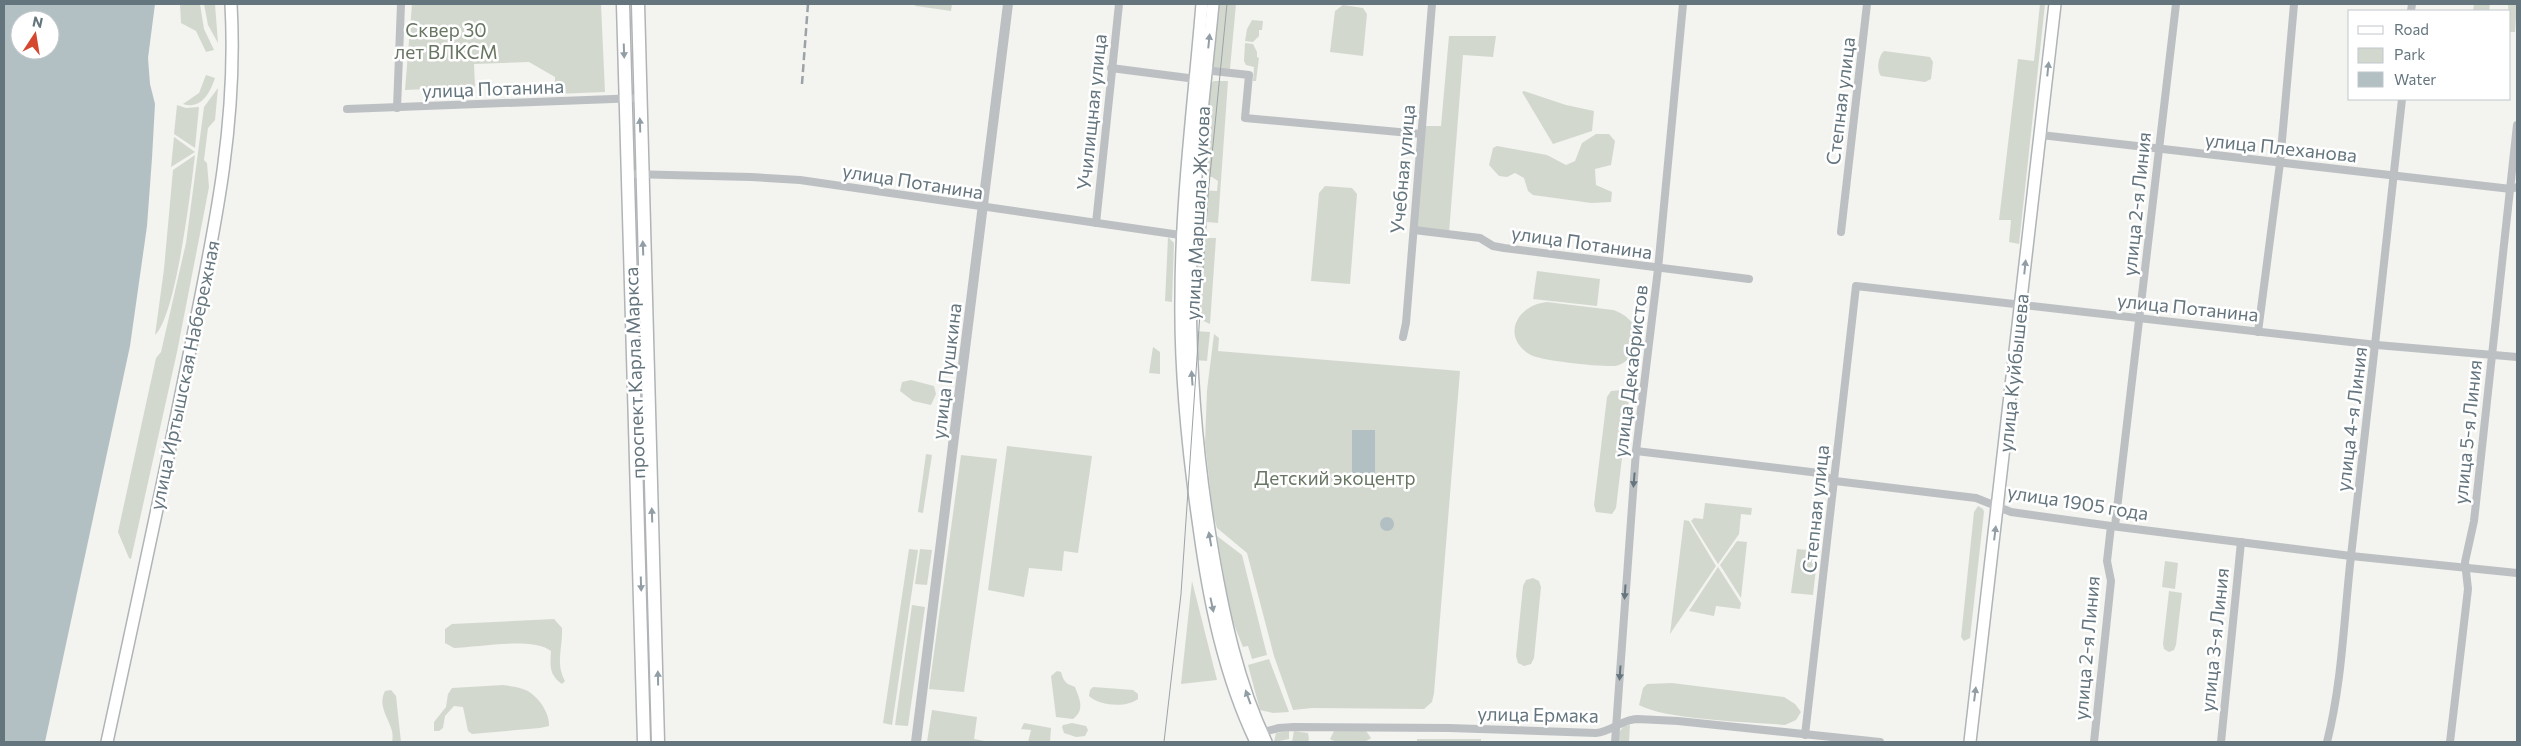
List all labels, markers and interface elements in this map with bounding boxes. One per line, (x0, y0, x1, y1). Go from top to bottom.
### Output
north arrow (10, 10, 60, 60)
legend (2348, 10, 2511, 100)
text: N (31, 12, 45, 31)
park label: Сквер 30 лет ВЛКСМ (394, 18, 498, 63)
text: Road (2394, 20, 2429, 38)
street label: Училищная улица (1071, 33, 1111, 191)
one-way arrow (1205, 33, 1213, 49)
street label: Степная улица (1821, 36, 1859, 166)
one-way arrow (620, 44, 628, 60)
text: Park (2394, 45, 2425, 63)
one-way arrow (2044, 61, 2052, 77)
text: Water (2394, 70, 2436, 88)
street label: улица Потанина (422, 74, 564, 102)
street label: Учебная улица (1385, 103, 1419, 235)
street label: улица Маршала Жукова (1180, 105, 1214, 321)
one-way arrow (636, 117, 644, 133)
street label: улица Плеханова (2204, 128, 2358, 166)
street label: улица 2-я Линия (2117, 131, 2155, 277)
street label: улица Потанина (841, 159, 985, 203)
street label: улица Потанина (1510, 221, 1654, 263)
street label: улица Иртышская Набережная (144, 238, 224, 512)
one-way arrow (639, 240, 647, 256)
one-way arrow (2021, 258, 2029, 274)
street label: проспект Карла Маркса (619, 266, 649, 480)
street label: улица Декабристов (1608, 283, 1652, 459)
street label: улица Потанина (2116, 288, 2260, 326)
street label: улица Куйбышева (1993, 292, 2033, 454)
street label: улица Пушкина (926, 302, 966, 440)
street label: улица 4-я Линия (2331, 345, 2371, 493)
street label: улица 5-я Линия (2448, 359, 2486, 505)
one-way arrow (1188, 370, 1196, 386)
street label: Степная улица (1797, 444, 1833, 574)
park label: Детский экоцентр (1254, 466, 1416, 489)
one-way arrow (1629, 472, 1637, 488)
street label: улица 1905 года (2006, 479, 2150, 525)
one-way arrow (648, 507, 656, 523)
one-way arrow (1991, 524, 1999, 540)
one-way arrow (1206, 531, 1214, 547)
street label: улица 3-я Линия (2195, 567, 2233, 713)
street label: улица 2-я Линия (2068, 575, 2104, 721)
one-way arrow (637, 577, 645, 593)
one-way arrow (1621, 585, 1629, 601)
one-way arrow (1208, 598, 1216, 613)
one-way arrow (1615, 665, 1623, 681)
one-way arrow (654, 670, 662, 686)
one-way arrow (1972, 686, 1980, 702)
one-way arrow (1244, 689, 1252, 704)
street label: улица Ермака (1477, 701, 1599, 727)

